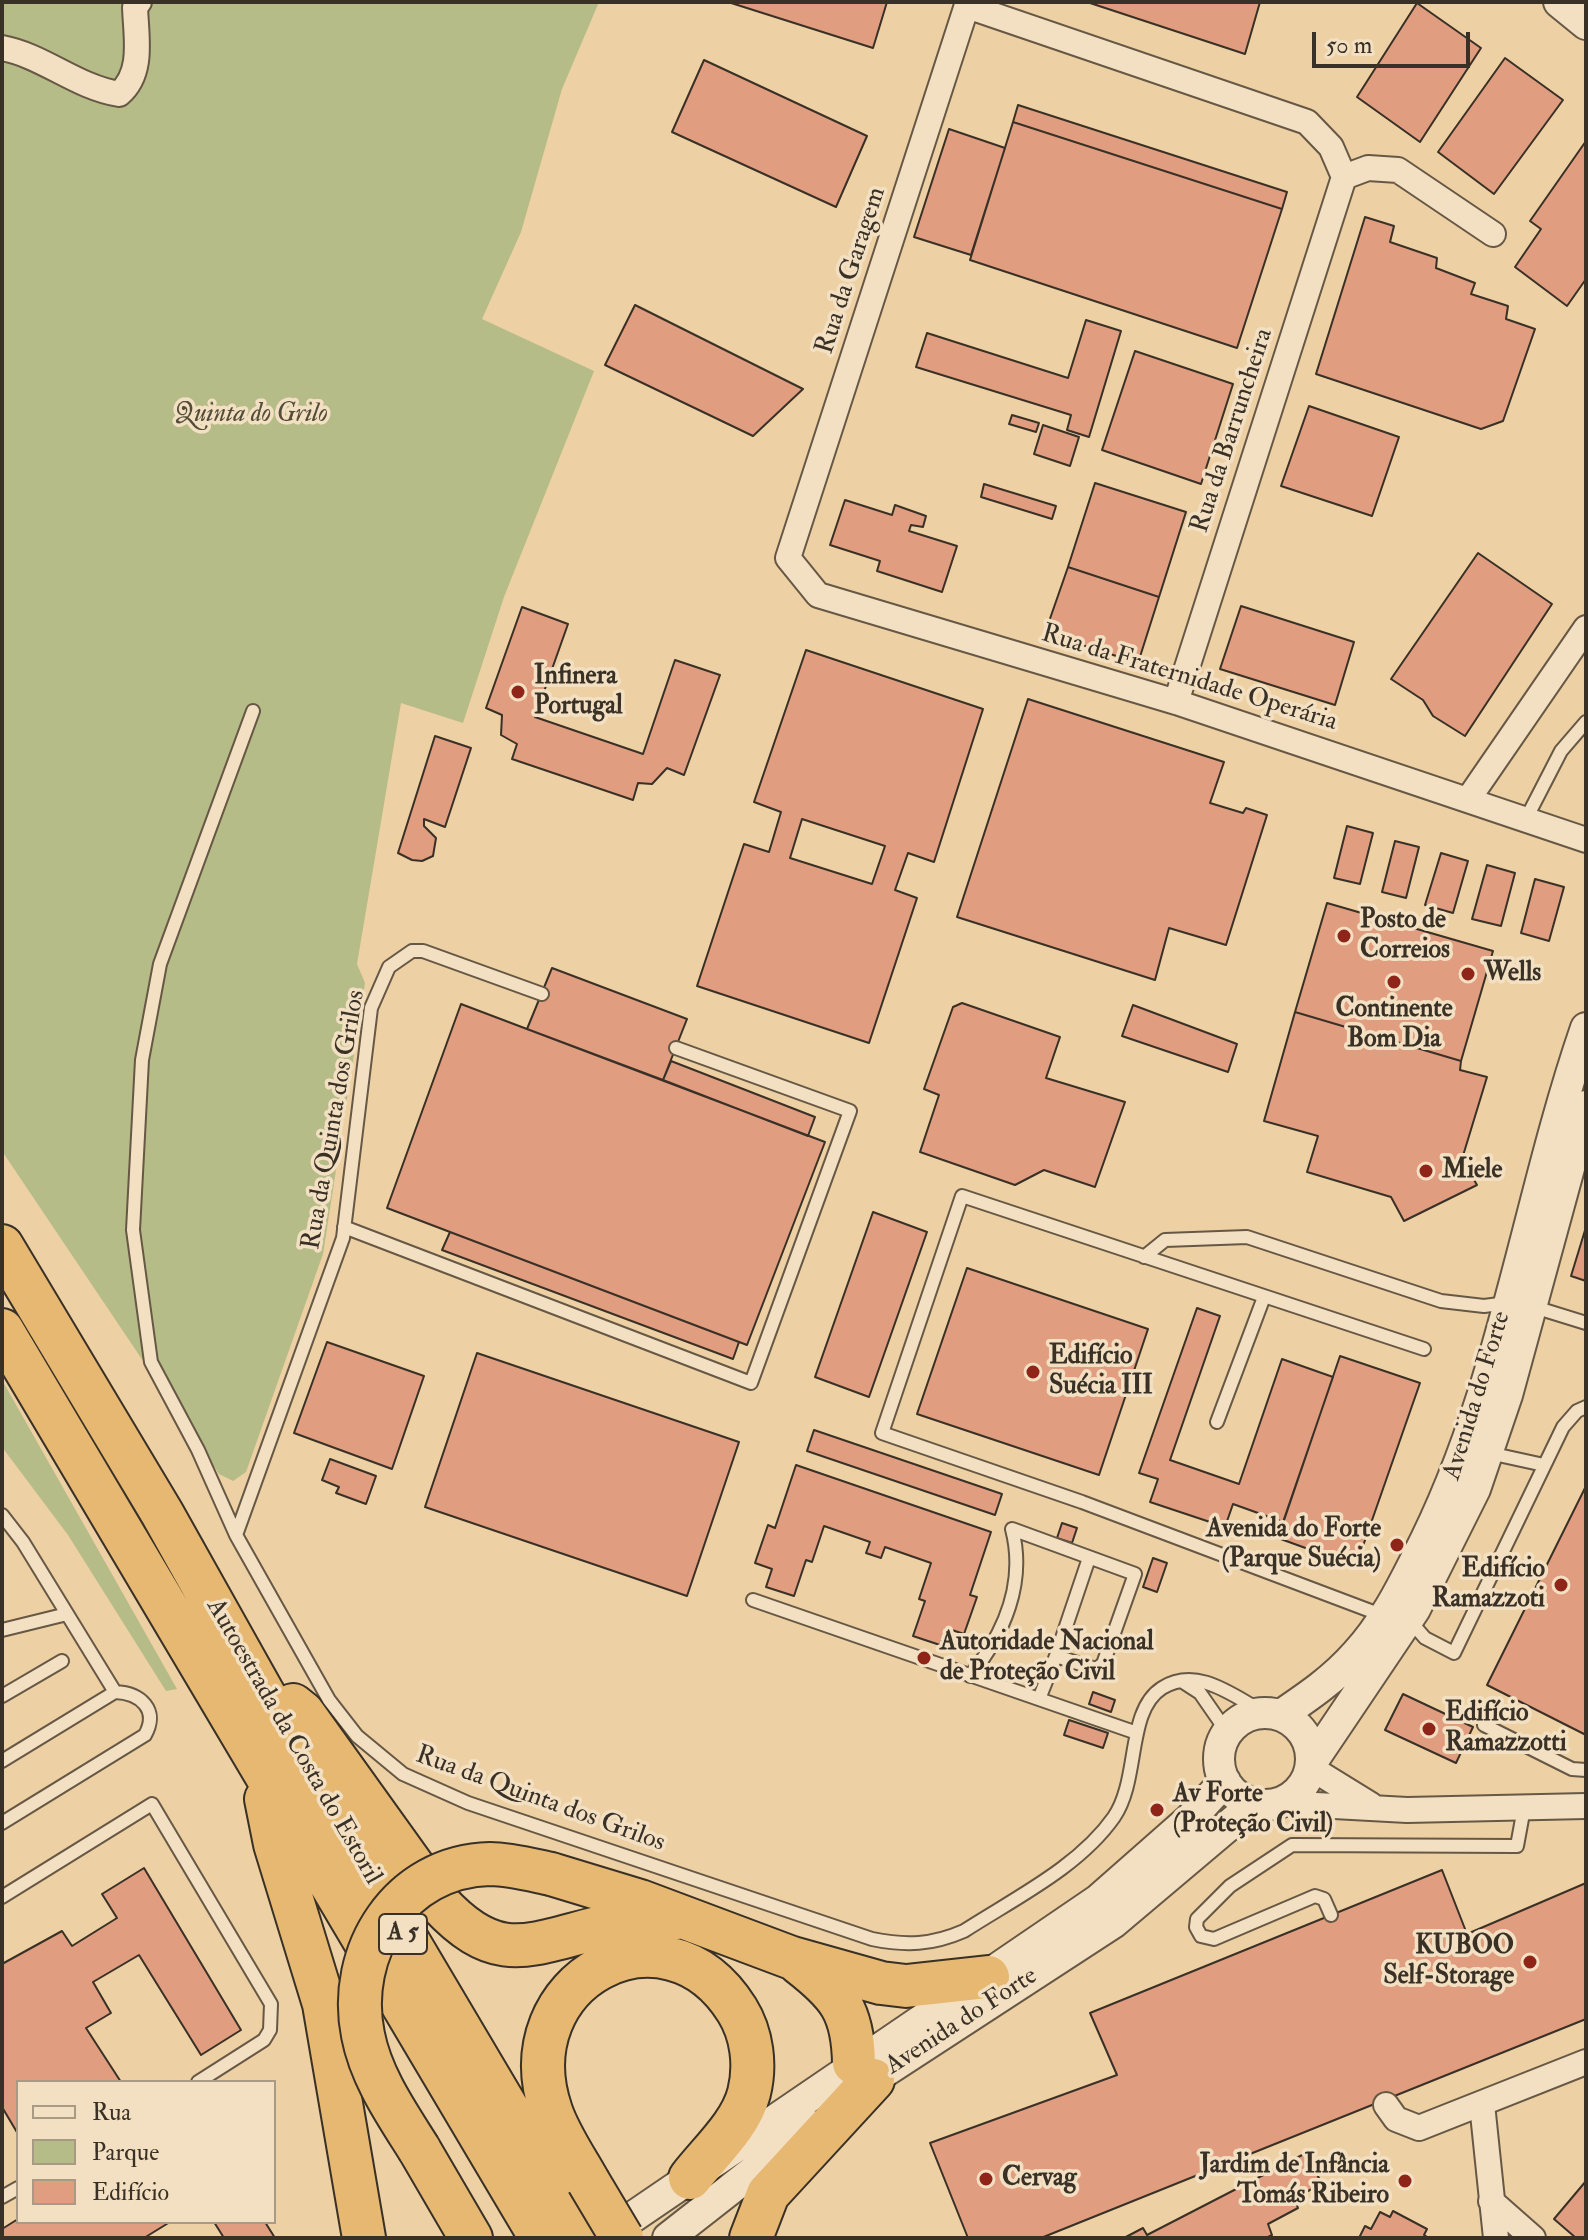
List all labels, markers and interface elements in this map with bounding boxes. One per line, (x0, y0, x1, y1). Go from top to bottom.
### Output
scale bar (1316, 16, 1474, 66)
text: 50 m (1326, 30, 1372, 61)
street label: Rua da Garagem (810, 184, 894, 358)
street label: Rua da Barruncheira (1185, 325, 1281, 537)
park label: Quinta do Grilo (174, 399, 328, 431)
street label: Rua da Fraternidade Operária (1037, 619, 1341, 739)
place label: Infinera Portugal (534, 661, 623, 722)
marker: Infinera Portugal (509, 683, 527, 701)
place label: Posto de Correios (1360, 905, 1450, 966)
marker: Posto de Correios (1335, 927, 1353, 945)
place label: Wells (1484, 958, 1541, 990)
marker: Wells (1459, 965, 1477, 983)
marker: Continente Bom Dia (1385, 973, 1403, 991)
street label: Rua da Quinta dos Grilos (297, 988, 373, 1252)
place label: Continente Bom Dia (1336, 994, 1452, 1056)
place label: Miele (1442, 1155, 1502, 1187)
marker: Miele (1417, 1162, 1435, 1180)
street label: Avenida do Forte (1438, 1308, 1518, 1484)
place label: Edifício Suécia III (1049, 1341, 1153, 1402)
marker: Edifício Suécia III (1024, 1363, 1042, 1381)
place label: Avenida do Forte (Parque Suécia) (1206, 1514, 1381, 1576)
marker: Avenida do Forte (Parque Suécia) (1388, 1536, 1406, 1554)
place label: Edifício Ramazzoti (1432, 1554, 1545, 1616)
marker: Edifício Ramazzoti (1552, 1576, 1570, 1594)
street label: Autoestrada da Costa do Estoril (198, 1594, 388, 1890)
place label: Autoridade Nacional de Proteção Civil (940, 1627, 1154, 1688)
marker: Autoridade Nacional de Proteção Civil (915, 1649, 933, 1667)
place label: Edifício Ramazzotti (1445, 1698, 1567, 1760)
marker: Edifício Ramazzotti (1420, 1720, 1438, 1738)
street label: Rua da Quinta dos Grilos (411, 1740, 669, 1860)
place label: Av Forte (Proteção Civil) (1173, 1779, 1333, 1840)
marker: Av Forte (Proteção Civil) (1148, 1801, 1166, 1819)
road number: A 5 (379, 1914, 427, 1954)
place label: KUBOO Self-Storage (1383, 1931, 1514, 1992)
marker: KUBOO Self-Storage (1521, 1953, 1539, 1971)
street label: Avenida do Forte (880, 1961, 1044, 2083)
legend (16, 2080, 276, 2224)
text: Rua (92, 2097, 131, 2128)
text: Parque (92, 2137, 159, 2168)
place label: Jardim de Infância Tomás Ribeiro (1200, 2150, 1389, 2212)
place label: Cervag (1002, 2163, 1076, 2195)
marker: Cervag (977, 2170, 995, 2188)
marker: Jardim de Infância Tomás Ribeiro (1396, 2172, 1414, 2190)
text: Edifício (92, 2177, 169, 2208)

